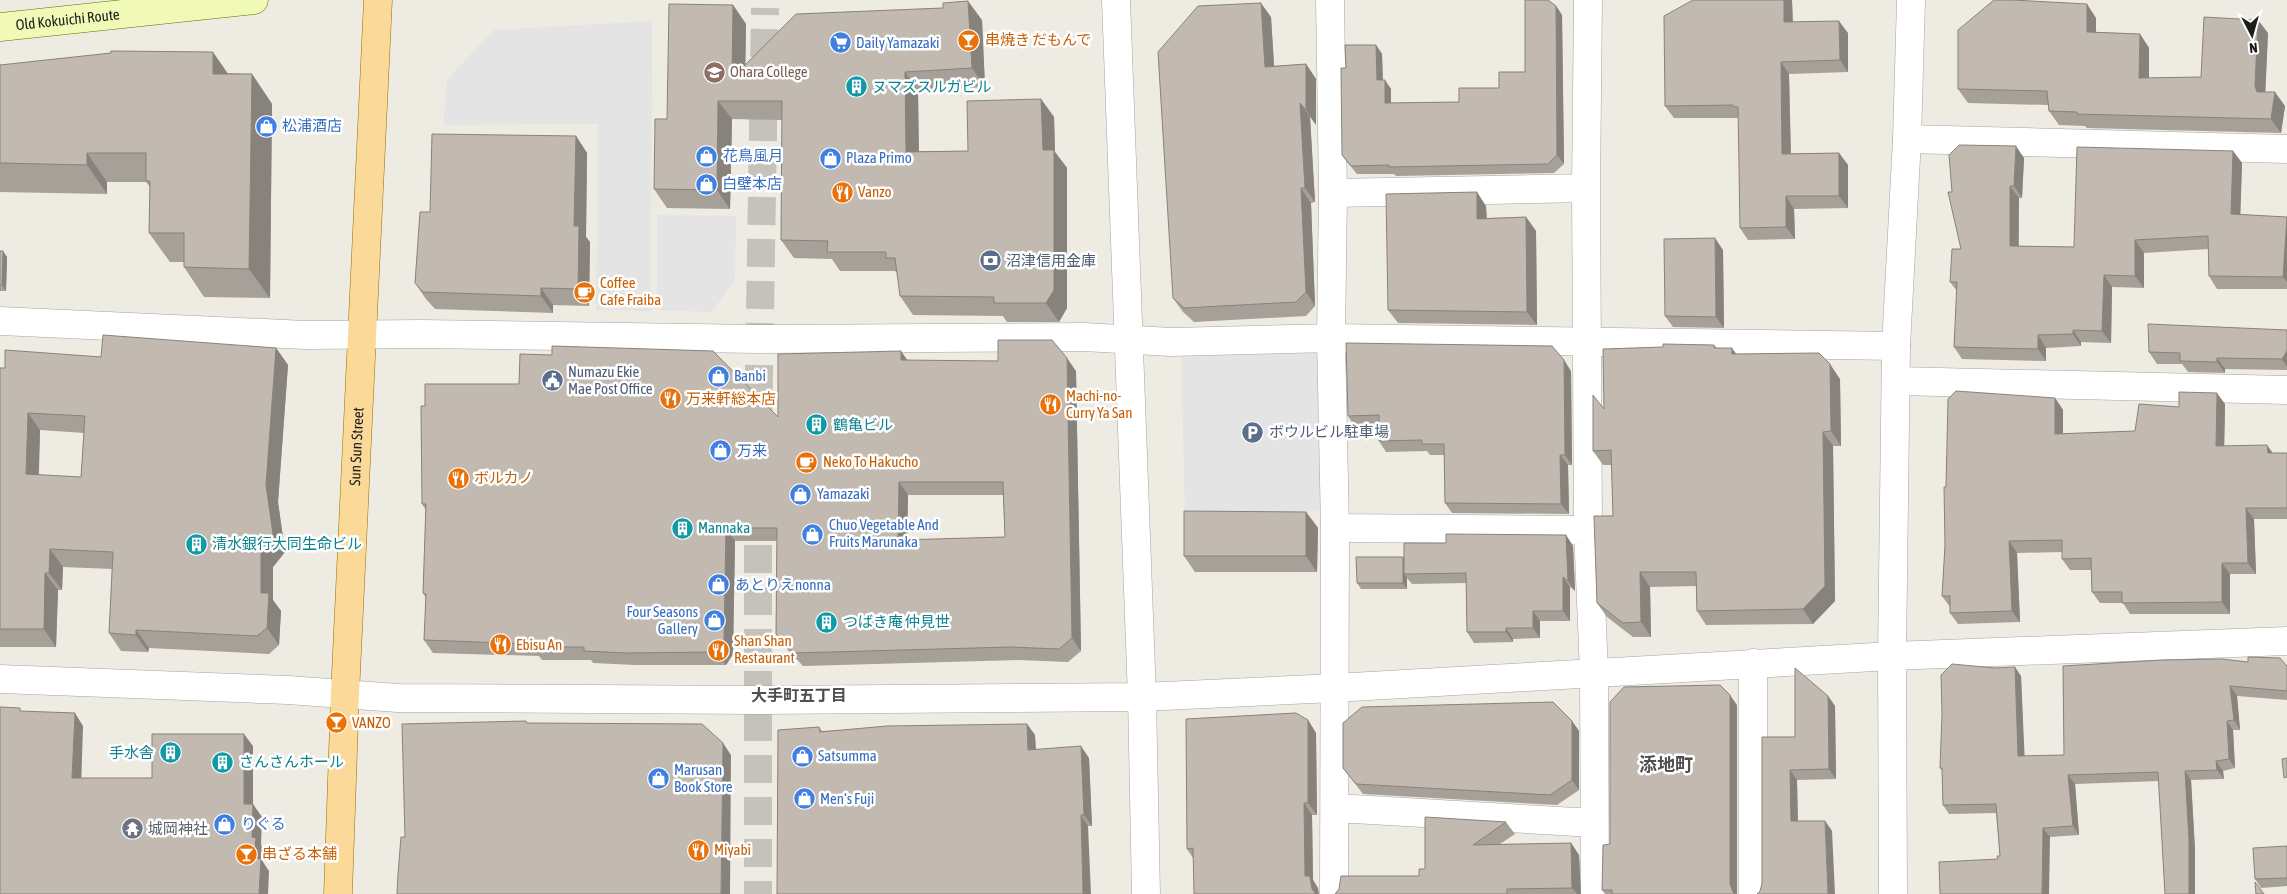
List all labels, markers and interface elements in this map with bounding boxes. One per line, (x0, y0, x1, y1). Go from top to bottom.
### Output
street label: Old Kokuichi Route (15, 5, 121, 33)
north arrow (2227, 10, 2277, 60)
bar icon: 串焼き だもんで (957, 28, 981, 52)
supermarket icon: Daily Yamazaki (828, 31, 852, 55)
place label: 串焼き だもんで (985, 31, 1091, 48)
place label: Daily Yamazaki (856, 34, 939, 51)
text: N (2248, 40, 2258, 56)
school or university icon: Ohara College (702, 60, 726, 84)
place label: Ohara College (730, 63, 808, 80)
building icon: ヌマズスルガビル (844, 75, 868, 99)
place label: ヌマズスルガビル (872, 78, 992, 95)
shop icon: 松浦酒店 (254, 114, 278, 138)
place label: 松浦酒店 (282, 117, 342, 134)
shop icon: 花鳥風月 (695, 144, 719, 168)
shop icon: Plaza Primo (818, 146, 842, 170)
place label: 花鳥風月 (723, 147, 783, 164)
place label: Plaza Primo (846, 149, 912, 166)
shop icon: 白壁本店 (694, 172, 718, 196)
place label: 白壁本店 (722, 175, 782, 192)
restaurant icon: Vanzo (830, 180, 854, 204)
place label: Vanzo (858, 183, 891, 200)
bank icon: 沼津信用金庫 (978, 249, 1002, 273)
place label: 沼津信用金庫 (1006, 252, 1096, 269)
place label: Coffee Cafe Fraiba (600, 274, 661, 308)
cafe icon: Coffee Cafe Fraiba (572, 280, 596, 304)
place label: Numazu Ekie Mae Post Office (568, 363, 653, 397)
shop icon: Banbi (706, 364, 730, 388)
place label: Banbi (734, 367, 766, 384)
public building icon: Numazu Ekie Mae Post Office (540, 369, 564, 393)
restaurant icon: 万来軒総本店 (658, 387, 682, 411)
place label: Machi-no- Curry Ya San (1066, 387, 1132, 421)
place label: 万来軒総本店 (686, 390, 776, 407)
restaurant icon: Machi-no- Curry Ya San (1038, 393, 1062, 417)
street label: Sun Sun Street (346, 407, 367, 486)
building icon: 鶴亀ビル (805, 413, 829, 437)
place label: 鶴亀ビル (833, 416, 893, 433)
parking icon: ボウルビル駐車場 (1241, 420, 1265, 444)
place label: ボウルビル駐車場 (1269, 423, 1389, 440)
shop icon: 万来 (709, 439, 733, 463)
place label: 万来 (737, 442, 767, 459)
cafe icon: Neko To Hakucho (795, 450, 819, 474)
place label: Neko To Hakucho (823, 453, 918, 470)
restaurant icon: ボルカノ (446, 466, 470, 490)
place label: ボルカノ (474, 469, 534, 486)
shop icon: Yamazaki (789, 482, 813, 506)
place label: Yamazaki (817, 485, 870, 502)
building icon: Mannaka (670, 516, 694, 540)
place label: Chuo Vegetable And Fruits Marunaka (829, 516, 939, 550)
place label: Mannaka (698, 519, 750, 536)
shop icon: Chuo Vegetable And Fruits Marunaka (801, 522, 825, 546)
building icon: 清水銀行大同生命ビル (184, 532, 208, 556)
place label: 清水銀行大同生命ビル (212, 535, 362, 552)
shop icon: あとりえnonna (707, 573, 731, 597)
place label: あとりえnonna (735, 576, 831, 593)
place label: Four Seasons Gallery (626, 603, 698, 637)
shop icon: Four Seasons Gallery (702, 609, 726, 633)
building icon: つばき庵 仲見世 (815, 610, 839, 634)
place label: つばき庵 仲見世 (843, 613, 950, 630)
place label: Shan Shan Restaurant (734, 632, 795, 666)
restaurant icon: Ebisu An (488, 633, 512, 657)
place label: Ebisu An (516, 636, 562, 653)
restaurant icon: Shan Shan Restaurant (706, 638, 730, 662)
district label: 大手町五丁目 (751, 686, 847, 704)
bar icon: VANZO (324, 711, 348, 735)
place label: VANZO (352, 714, 391, 731)
building icon: 手水舎 (158, 741, 182, 765)
place label: 手水舎 (109, 744, 154, 761)
shop icon: Satsumma (790, 744, 814, 768)
place label: Satsumma (818, 747, 877, 764)
building icon: さんさんホール (211, 750, 235, 774)
place label: さんさんホール (239, 753, 344, 770)
district label: 添地町 (1639, 754, 1693, 775)
place label: Marusan Book Store (674, 761, 733, 795)
shop icon: Marusan Book Store (646, 767, 670, 791)
shop icon: Men’s Fuji (792, 787, 816, 811)
place label: Men’s Fuji (820, 790, 874, 807)
shop icon: りぐる (213, 812, 237, 836)
place label: りぐる (241, 815, 286, 832)
temple icon: 城岡神社 (120, 817, 144, 841)
place label: 城岡神社 (148, 820, 208, 837)
restaurant icon: Miyabi (686, 838, 710, 862)
place label: Miyabi (714, 841, 751, 858)
bar icon: 串ざる本舗 (234, 842, 258, 866)
place label: 串ざる本舗 (262, 845, 337, 862)

